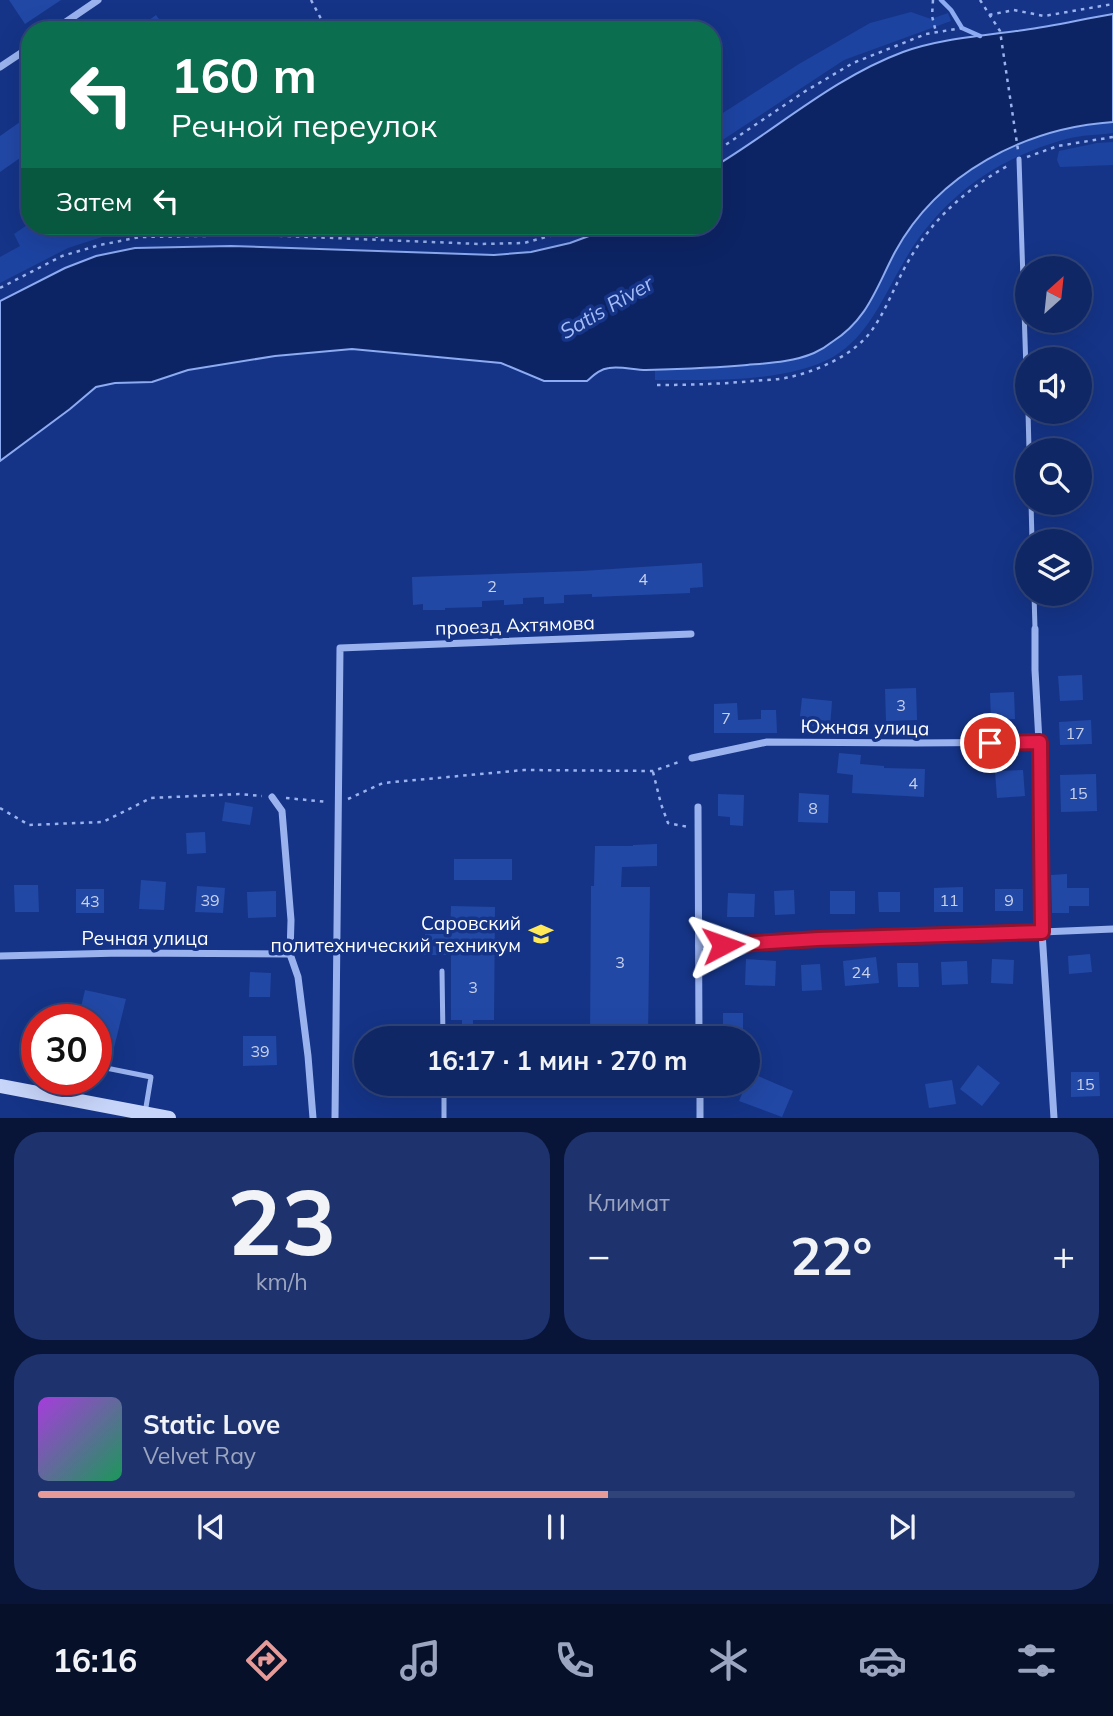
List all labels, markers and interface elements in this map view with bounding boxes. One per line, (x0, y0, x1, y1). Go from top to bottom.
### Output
text: 160 m (171, 44, 317, 105)
icon: left (56, 49, 147, 140)
text: Речной переулок (171, 105, 437, 145)
icon: left (147, 182, 185, 220)
text: Затем (56, 185, 133, 218)
north arrow (1015, 256, 1092, 332)
map controls (1015, 256, 1092, 606)
water label: Satis River (555, 269, 659, 344)
button: sound (1015, 347, 1092, 424)
button: search (1015, 438, 1092, 515)
button: layers (1015, 529, 1092, 606)
house number: 4 (638, 569, 648, 589)
house number: 2 (487, 576, 497, 596)
street label: проезд Ахтямова (435, 610, 595, 640)
house number: 3 (896, 695, 906, 715)
house number: 7 (721, 708, 731, 728)
pin (960, 713, 1020, 773)
street label: Южная улица (800, 714, 930, 740)
house number: 17 (1065, 723, 1085, 743)
icon: arrive (971, 724, 1009, 762)
house number: 4 (908, 773, 918, 793)
house number: 15 (1068, 783, 1088, 803)
house number: 8 (808, 798, 818, 818)
house number: 39 (200, 890, 220, 910)
house number: 11 (939, 890, 959, 910)
house number: 9 (1004, 890, 1014, 910)
house number: 43 (80, 891, 100, 911)
position arrow (686, 908, 760, 982)
place label: Саровский политехнический техникум (271, 911, 521, 957)
school or university icon: Саровский политехнический техникум (527, 920, 555, 948)
street label: Речная улица (82, 926, 209, 950)
house number: 3 (615, 952, 625, 972)
house number: 24 (851, 962, 871, 982)
house number: 3 (468, 977, 478, 997)
speed limit sign: 30 (21, 1004, 112, 1095)
house number: 39 (250, 1041, 270, 1061)
text: 16:17 · 1 мин · 270 m (427, 1044, 687, 1077)
house number: 15 (1075, 1074, 1095, 1094)
text: 23 (227, 1164, 336, 1278)
text: Климат (588, 1188, 670, 1217)
text: 22° (790, 1223, 872, 1288)
text: − (588, 1231, 610, 1279)
text: + (1052, 1231, 1075, 1279)
text: km/h (256, 1267, 308, 1296)
text: Static Love (143, 1408, 280, 1441)
text: Velvet Ray (143, 1441, 256, 1470)
icon: previous (192, 1508, 230, 1546)
icon: pause (537, 1508, 575, 1546)
icon: next (883, 1508, 921, 1546)
icon: directions (242, 1636, 291, 1685)
icon: music (396, 1636, 445, 1685)
icon: phone (550, 1636, 599, 1685)
icon: climate (704, 1636, 753, 1685)
icon: car (858, 1636, 907, 1685)
icon: filters (1012, 1636, 1061, 1685)
text: 16:16 (52, 1640, 137, 1680)

